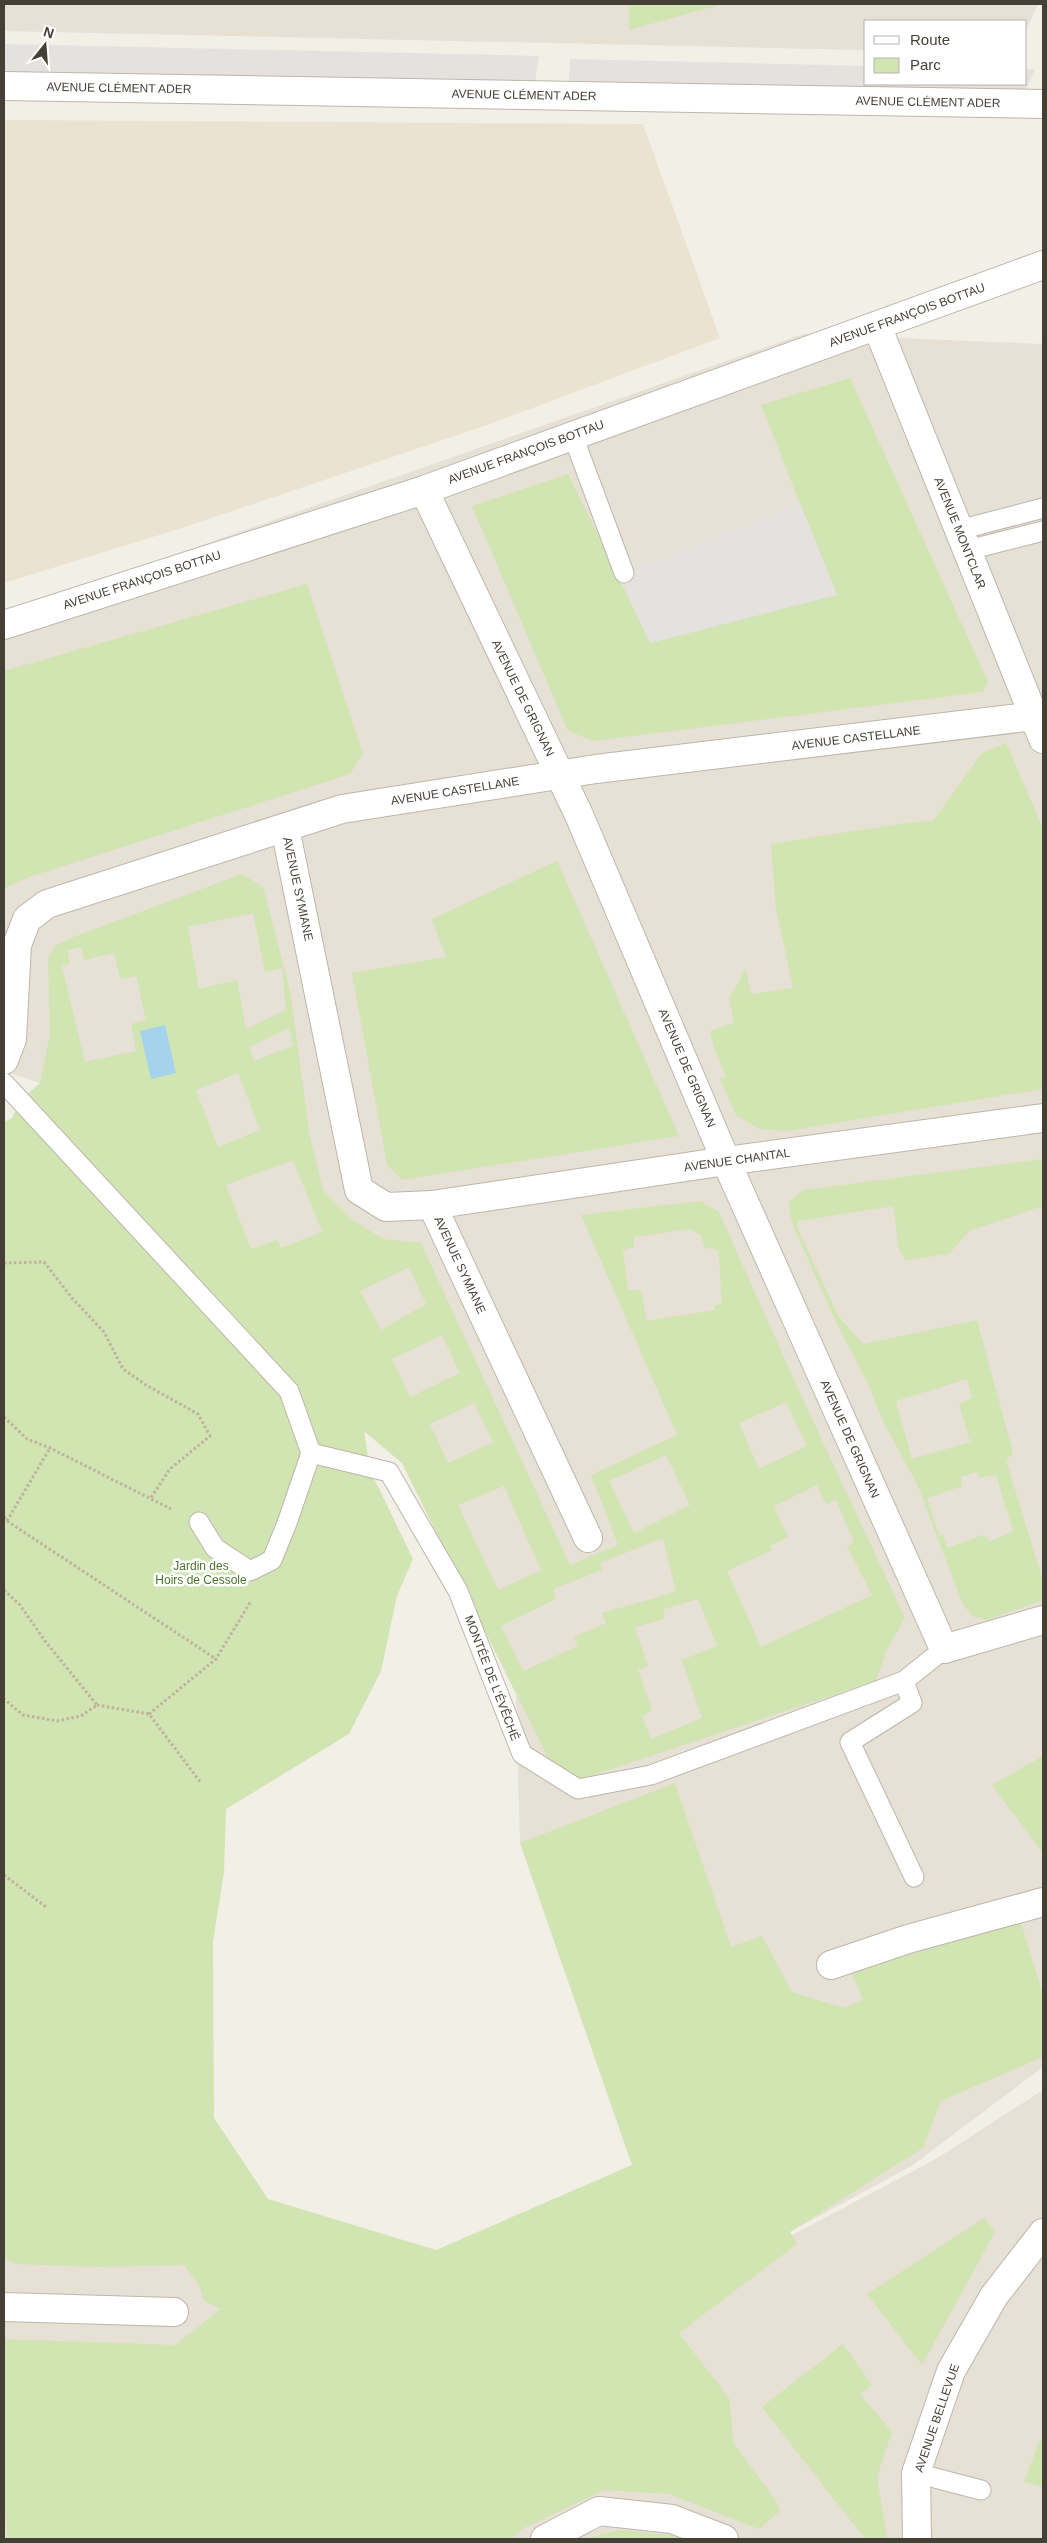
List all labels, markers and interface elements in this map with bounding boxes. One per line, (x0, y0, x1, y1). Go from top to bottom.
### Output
north arrow (20, 20, 70, 70)
legend (864, 20, 1027, 85)
text: N (42, 23, 56, 42)
text: Route (910, 31, 950, 48)
text: Parc (910, 56, 941, 73)
street label: AVENUE CLÉMENT ADER (46, 79, 192, 96)
street label: AVENUE CLÉMENT ADER (451, 86, 597, 103)
street label: AVENUE CLÉMENT ADER (855, 93, 1001, 110)
street label: AVENUE FRANÇOIS BOTTAU (827, 280, 987, 350)
street label: AVENUE FRANÇOIS BOTTAU (446, 417, 606, 487)
street label: AVENUE MONTCLAR (931, 475, 989, 591)
street label: AVENUE FRANÇOIS BOTTAU (61, 548, 223, 612)
street label: AVENUE DE GRIGNAN (489, 637, 557, 759)
street label: AVENUE CASTELLANE (791, 723, 921, 753)
street label: AVENUE CASTELLANE (390, 774, 520, 808)
street label: AVENUE SYMIANE (280, 836, 316, 942)
street label: AVENUE DE GRIGNAN (656, 1006, 718, 1130)
street label: AVENUE CHANTAL (683, 1146, 791, 1174)
street label: AVENUE SYMIANE (431, 1214, 489, 1316)
street label: AVENUE DE GRIGNAN (818, 1378, 882, 1500)
park label: Jardin des Hoirs de Cessole (155, 1559, 247, 1587)
street label: MONTÉE DE L'ÉVÊCHÉ (462, 1613, 523, 1743)
street label: AVENUE BELLEVUE (912, 2362, 962, 2474)

